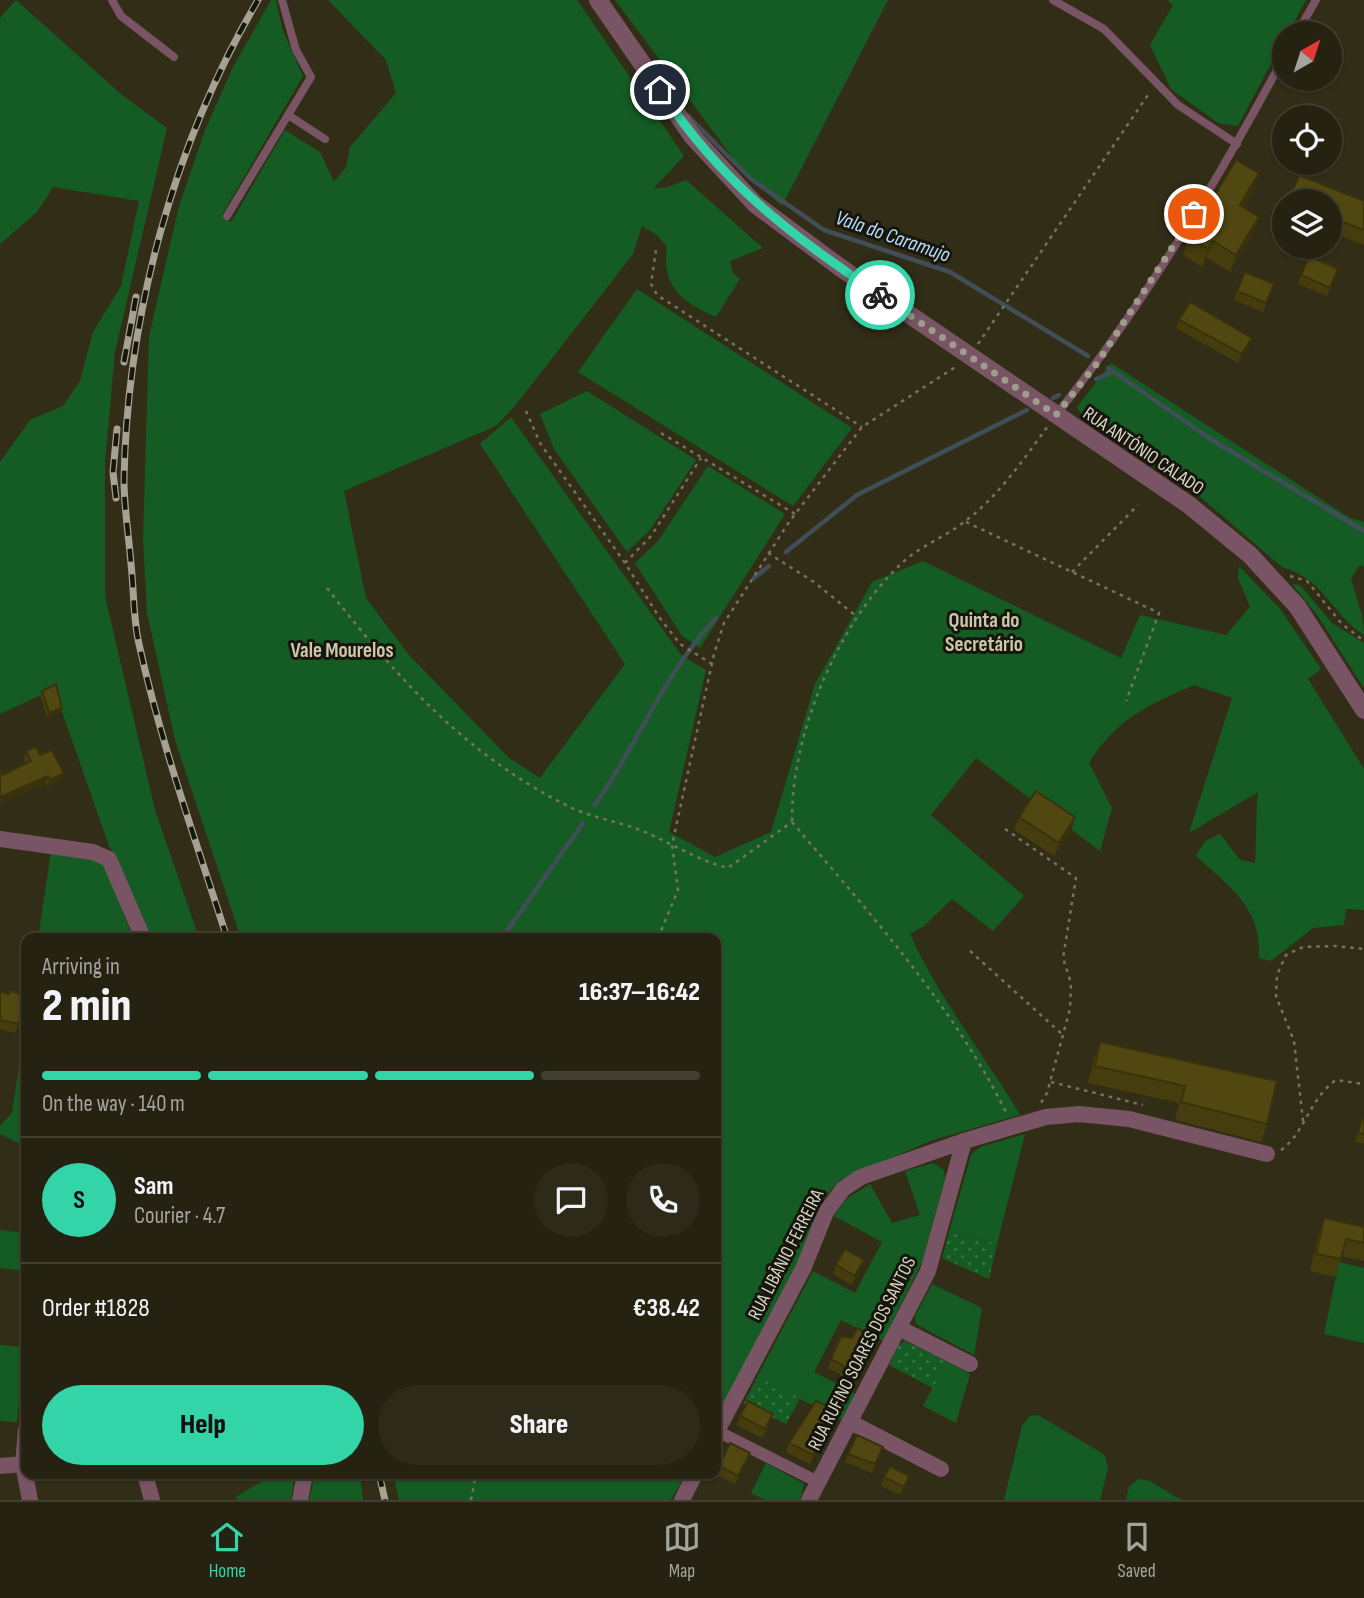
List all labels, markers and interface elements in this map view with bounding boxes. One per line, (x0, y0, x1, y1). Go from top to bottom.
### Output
north arrow (1272, 21, 1342, 91)
map controls (1272, 21, 1342, 259)
pin (630, 60, 690, 120)
icon: home (641, 71, 679, 109)
button: locate (1272, 105, 1342, 175)
pin (1164, 184, 1224, 244)
button: layers (1272, 189, 1342, 259)
icon: bag (1175, 195, 1213, 233)
water label: Vala do Caramujo (832, 205, 954, 268)
courier (845, 260, 915, 330)
icon: bike (861, 276, 899, 314)
street label: RUA ANTÓNIO CALADO (1078, 402, 1208, 500)
district label: Quinta do Secretário (945, 608, 1023, 657)
district label: Vale Mourelos (291, 638, 393, 663)
text: Arriving in (42, 953, 120, 981)
text: 16:37–16:42 (579, 977, 700, 1008)
text: 2 min (42, 979, 131, 1034)
text: On the way · 140 m (42, 1090, 185, 1118)
button: chat (534, 1163, 608, 1237)
button: phone (626, 1163, 700, 1237)
text: Sam (134, 1171, 174, 1202)
text: S (73, 1185, 85, 1216)
street label: RUA LIBÂNIO FERREIRA (743, 1185, 830, 1324)
text: Courier · 4.7 (134, 1202, 225, 1230)
street label: RUA RUFINO SOARES DOS SANTOS (803, 1253, 921, 1454)
text: Order #1828 (42, 1293, 150, 1324)
text: €38.42 (633, 1293, 700, 1324)
button: Help (42, 1385, 364, 1465)
button: Share (378, 1385, 700, 1465)
tab: Home (208, 1518, 246, 1583)
tab: Map (663, 1518, 701, 1583)
tab: Saved (1118, 1518, 1156, 1583)

